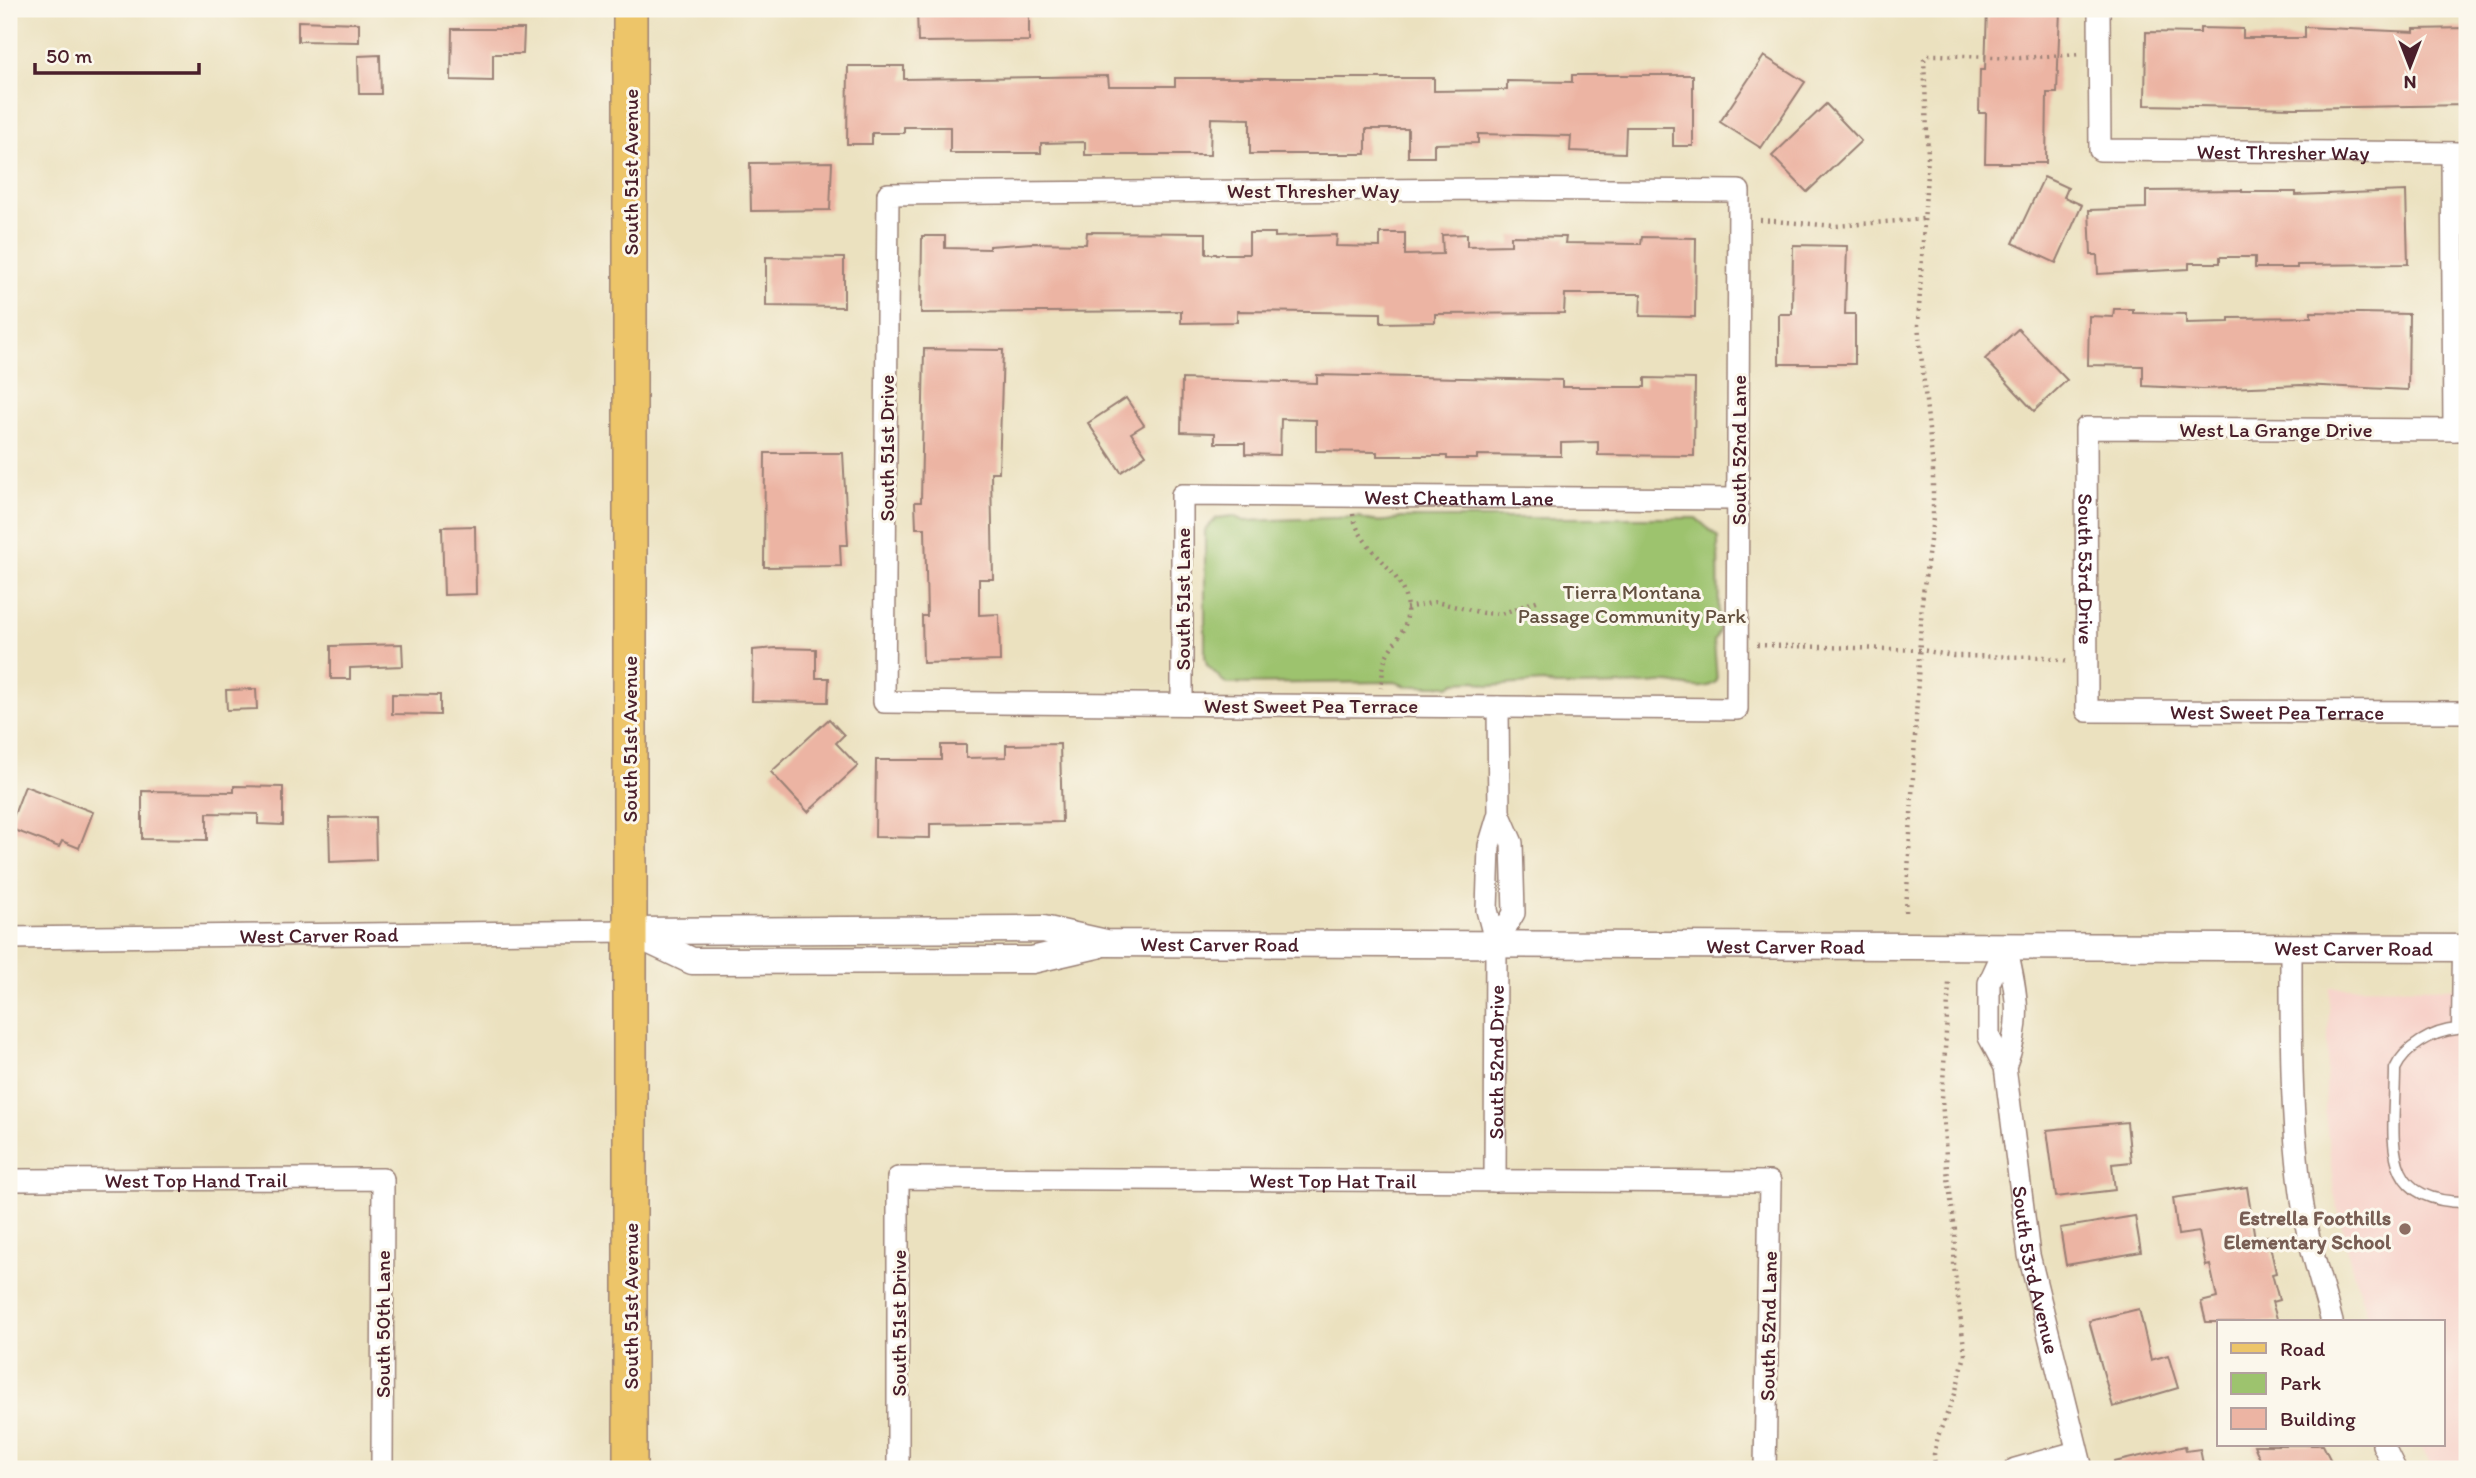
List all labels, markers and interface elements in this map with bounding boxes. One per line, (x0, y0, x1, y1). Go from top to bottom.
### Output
scale bar (35, 32, 200, 76)
north arrow (2374, 32, 2444, 102)
text: 50 m (46, 43, 93, 68)
text: N (2404, 71, 2416, 94)
street label: South 51st Avenue (618, 89, 643, 255)
street label: West Thresher Way (2196, 138, 2370, 165)
street label: West Thresher Way (1227, 178, 1400, 203)
street label: South 51st Drive (874, 374, 899, 522)
street label: South 52nd Lane (1726, 375, 1751, 525)
street label: West La Grange Drive (2179, 417, 2373, 442)
street label: West Cheatham Lane (1364, 484, 1554, 510)
street label: South 53rd Drive (2074, 493, 2099, 645)
street label: South 51st Lane (1170, 528, 1195, 670)
park label: Tierra Montana Passage Community Park (1518, 579, 1746, 628)
street label: South 51st Avenue (617, 656, 642, 822)
street label: West Sweet Pea Terrace (1204, 693, 1418, 718)
street label: West Sweet Pea Terrace (2170, 699, 2384, 724)
street label: West Carver Road (239, 921, 399, 948)
street label: West Carver Road (1140, 931, 1300, 956)
street label: West Carver Road (1706, 933, 1866, 958)
street label: West Carver Road (2274, 935, 2434, 960)
street label: South 52nd Drive (1483, 985, 1508, 1139)
street label: West Top Hand Trail (104, 1167, 288, 1192)
street label: West Top Hat Trail (1249, 1167, 1417, 1193)
street label: South 53rd Avenue (2008, 1184, 2066, 1356)
place label: Estrella Foothills Elementary School (2224, 1205, 2392, 1255)
marker: Estrella Foothills Elementary School (2397, 1221, 2413, 1237)
street label: South 51st Avenue (618, 1223, 643, 1389)
street label: South 51st Drive (886, 1249, 911, 1397)
street label: South 50th Lane (370, 1250, 395, 1398)
street label: South 52nd Lane (1754, 1251, 1782, 1401)
legend (2217, 1320, 2444, 1446)
text: Road (2280, 1336, 2326, 1361)
text: Park (2280, 1370, 2322, 1395)
text: Building (2280, 1406, 2356, 1431)

